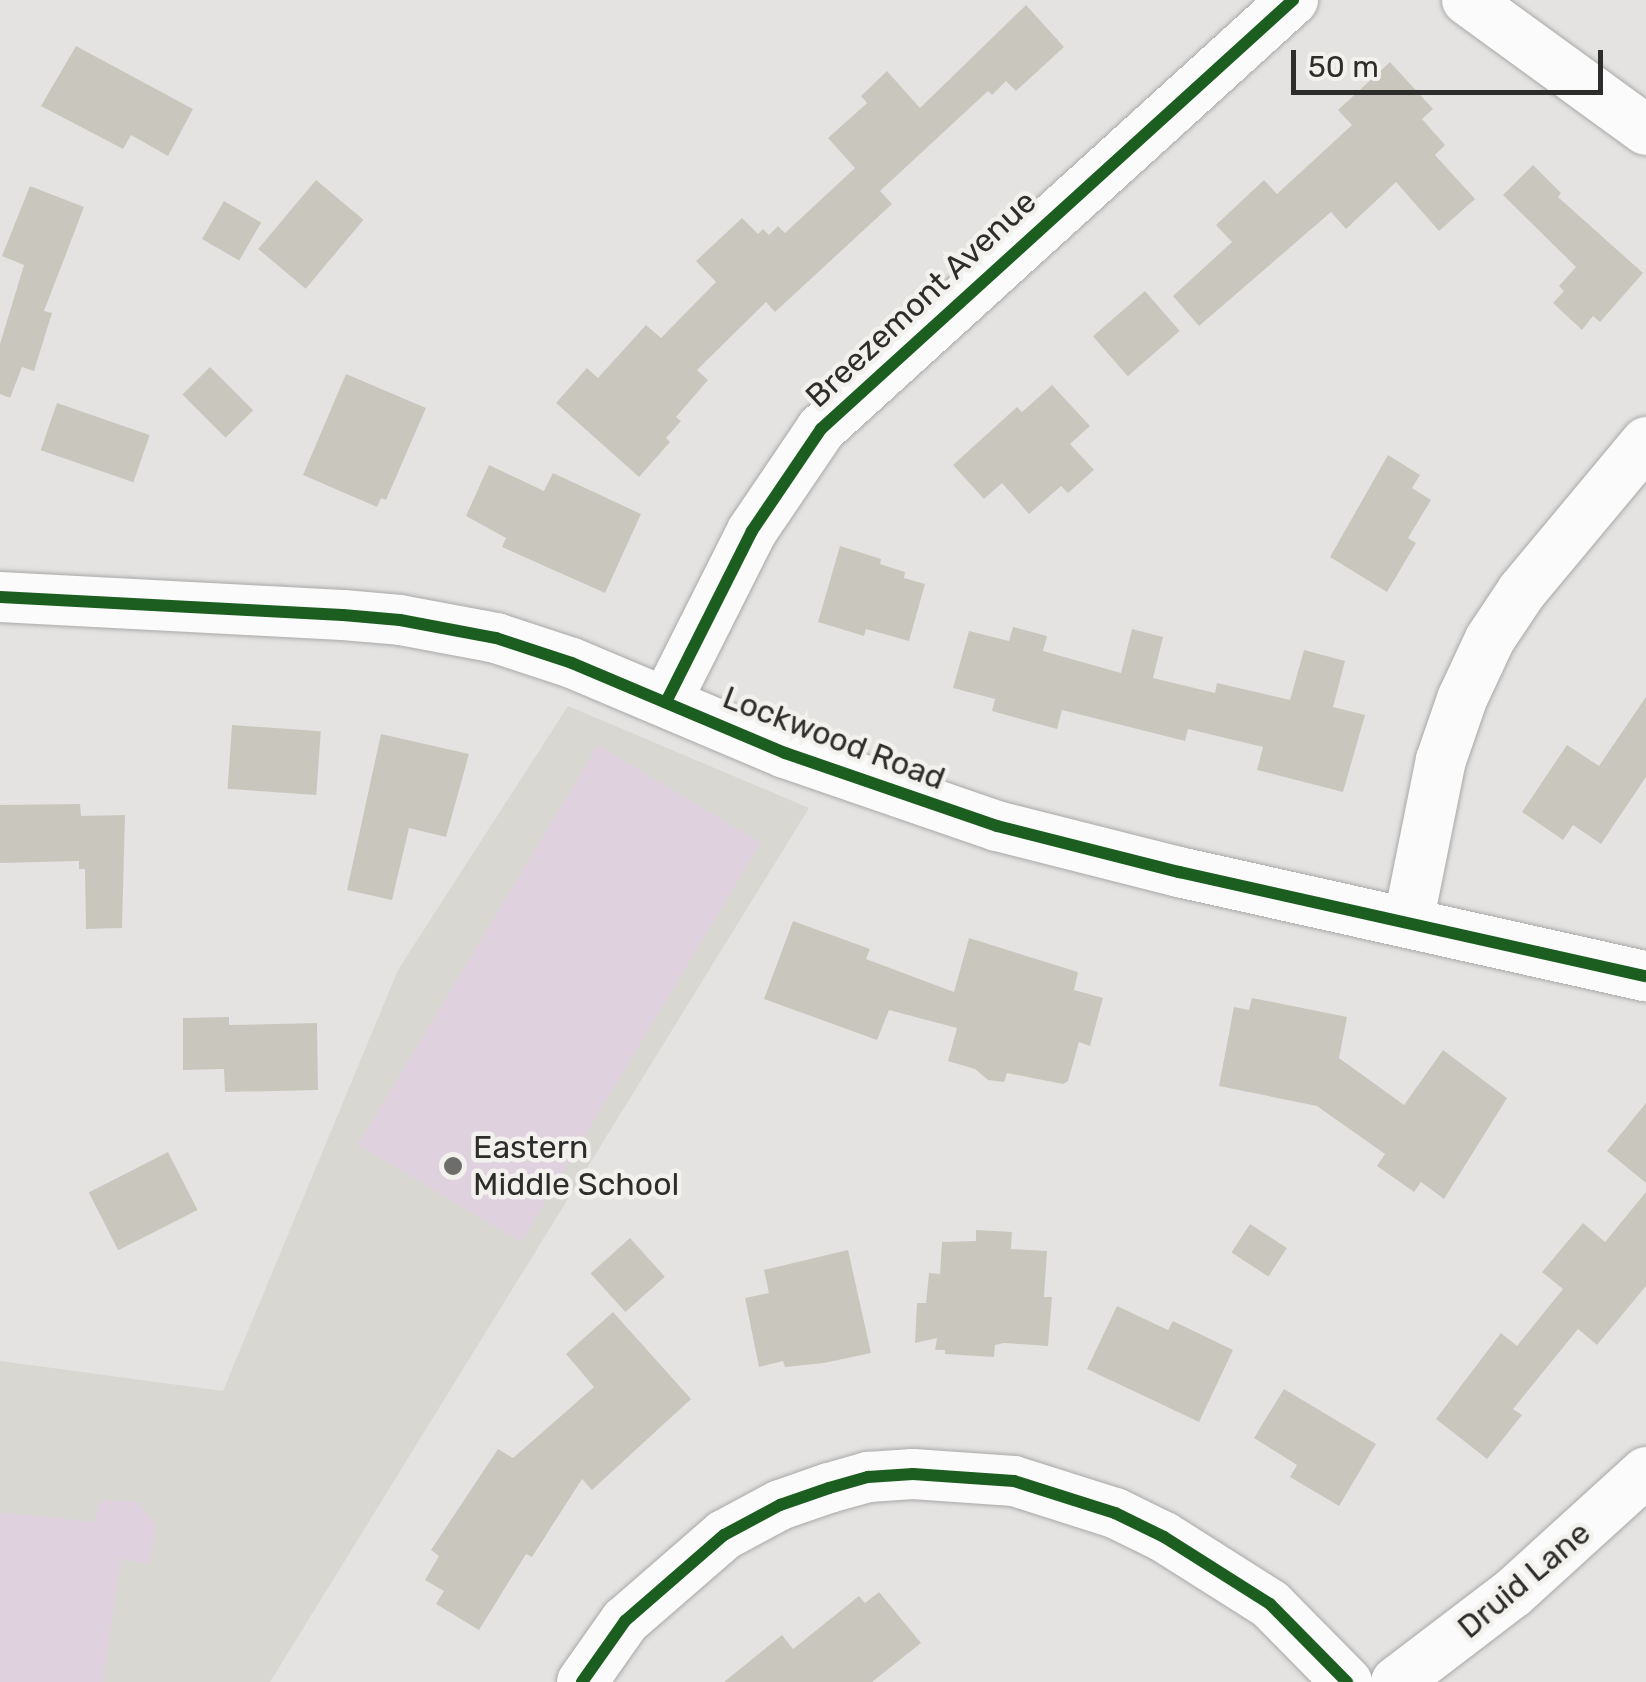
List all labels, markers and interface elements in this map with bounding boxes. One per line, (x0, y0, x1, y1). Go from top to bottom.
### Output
scale bar (1296, 30, 1608, 92)
text: 50 m (1308, 49, 1379, 85)
street label: Breezemont Avenue (798, 182, 1044, 416)
street label: Lockwood Road (717, 678, 951, 798)
place label: Eastern Middle School (473, 1129, 679, 1204)
marker: Eastern Middle School (442, 1155, 464, 1177)
street label: Druid Lane (1450, 1514, 1598, 1646)

